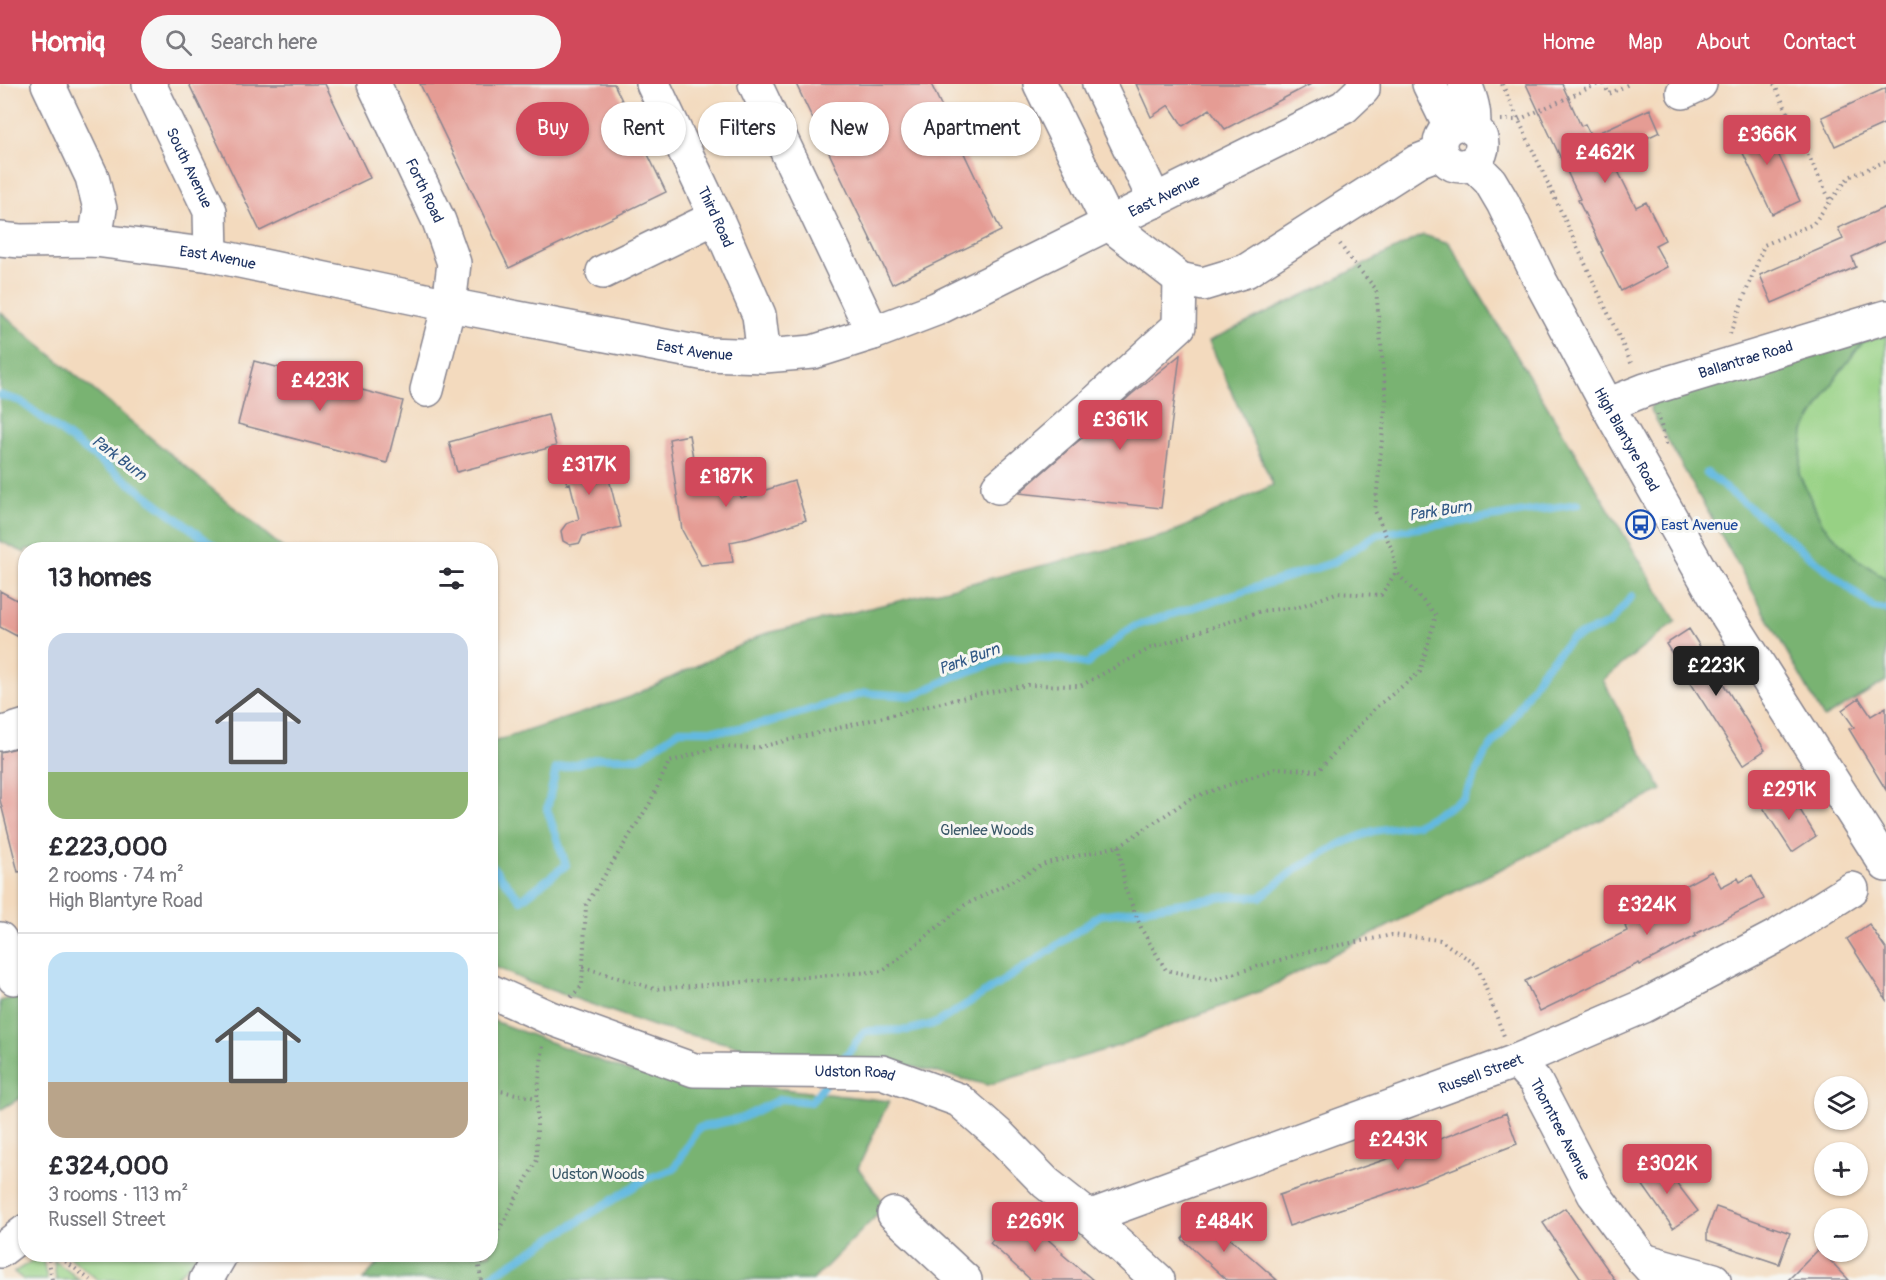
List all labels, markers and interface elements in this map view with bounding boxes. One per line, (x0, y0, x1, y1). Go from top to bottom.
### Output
search box (141, 15, 561, 69)
text: Homiq (30, 25, 105, 60)
icon: search (162, 26, 195, 59)
text: Search here (210, 28, 317, 56)
text: Home (1542, 29, 1595, 56)
text: Map (1628, 29, 1663, 56)
text: About (1696, 29, 1750, 56)
text: Contact (1783, 29, 1856, 56)
chip: Buy (516, 102, 589, 156)
chip: Rent (601, 102, 686, 156)
chip: Filters (698, 102, 797, 156)
chip: New (809, 102, 889, 156)
chip: Apartment (901, 102, 1041, 156)
pin: £366K (1725, 115, 1809, 166)
text: £366K (1737, 122, 1797, 147)
street label: South Avenue (162, 125, 217, 212)
pin: £462K (1563, 133, 1647, 184)
text: £462K (1575, 140, 1635, 165)
street label: Forth Road (401, 155, 448, 226)
street label: East Avenue (1125, 170, 1203, 222)
street label: Third Road (693, 183, 738, 250)
street label: East Avenue (178, 242, 258, 274)
street label: East Avenue (655, 335, 734, 364)
street label: Ballantrae Road (1696, 336, 1795, 383)
pin: £423K (278, 361, 362, 412)
text: £423K (291, 368, 349, 393)
street label: High Blantyre Road (1590, 384, 1663, 495)
pin: £361K (1078, 400, 1162, 451)
text: £361K (1092, 407, 1148, 432)
water label: Park Burn (88, 431, 151, 486)
pin: £317K (547, 445, 631, 496)
text: £317K (562, 452, 616, 477)
pin: £187K (684, 457, 768, 508)
text: £187K (699, 464, 753, 489)
water label: Park Burn (1407, 496, 1474, 526)
bus stop icon: East Avenue (1624, 509, 1656, 541)
place label: East Avenue (1661, 516, 1738, 535)
text: 13 homes (48, 562, 151, 594)
icon: filters (435, 562, 468, 595)
water label: Park Burn (936, 638, 1003, 679)
pin: £223K (1674, 646, 1758, 697)
text: £223K (1687, 653, 1745, 678)
icon: home (204, 672, 312, 780)
pin: £291K (1747, 770, 1831, 821)
text: £291K (1762, 777, 1816, 802)
park label: Glenlee Woods (940, 821, 1034, 840)
text: £223,000 (48, 831, 167, 863)
text: 2 rooms · 74 m² (48, 863, 184, 888)
pin: £324K (1605, 885, 1689, 936)
text: High Blantyre Road (48, 888, 203, 913)
text: £324K (1618, 892, 1676, 917)
icon: home (204, 991, 312, 1099)
street label: Russell Street (1436, 1049, 1527, 1098)
street label: Udston Road (815, 1062, 898, 1086)
street label: Thorntree Avenue (1526, 1075, 1595, 1184)
map controls (1814, 1076, 1868, 1262)
button: layers (1814, 1076, 1868, 1130)
pin: £243K (1356, 1120, 1440, 1171)
text: £243K (1369, 1127, 1427, 1152)
button: + (1814, 1142, 1868, 1196)
pin: £302K (1625, 1144, 1709, 1195)
text: £324,000 (48, 1150, 169, 1182)
text: £302K (1637, 1151, 1697, 1176)
park label: Udston Woods (552, 1165, 645, 1184)
text: 3 rooms · 113 m² (48, 1182, 188, 1207)
pin: £269K (993, 1202, 1077, 1253)
pin: £484K (1182, 1202, 1266, 1253)
text: Russell Street (48, 1207, 165, 1232)
button: − (1814, 1208, 1868, 1262)
text: £269K (1006, 1209, 1064, 1234)
text: £484K (1195, 1209, 1253, 1234)

